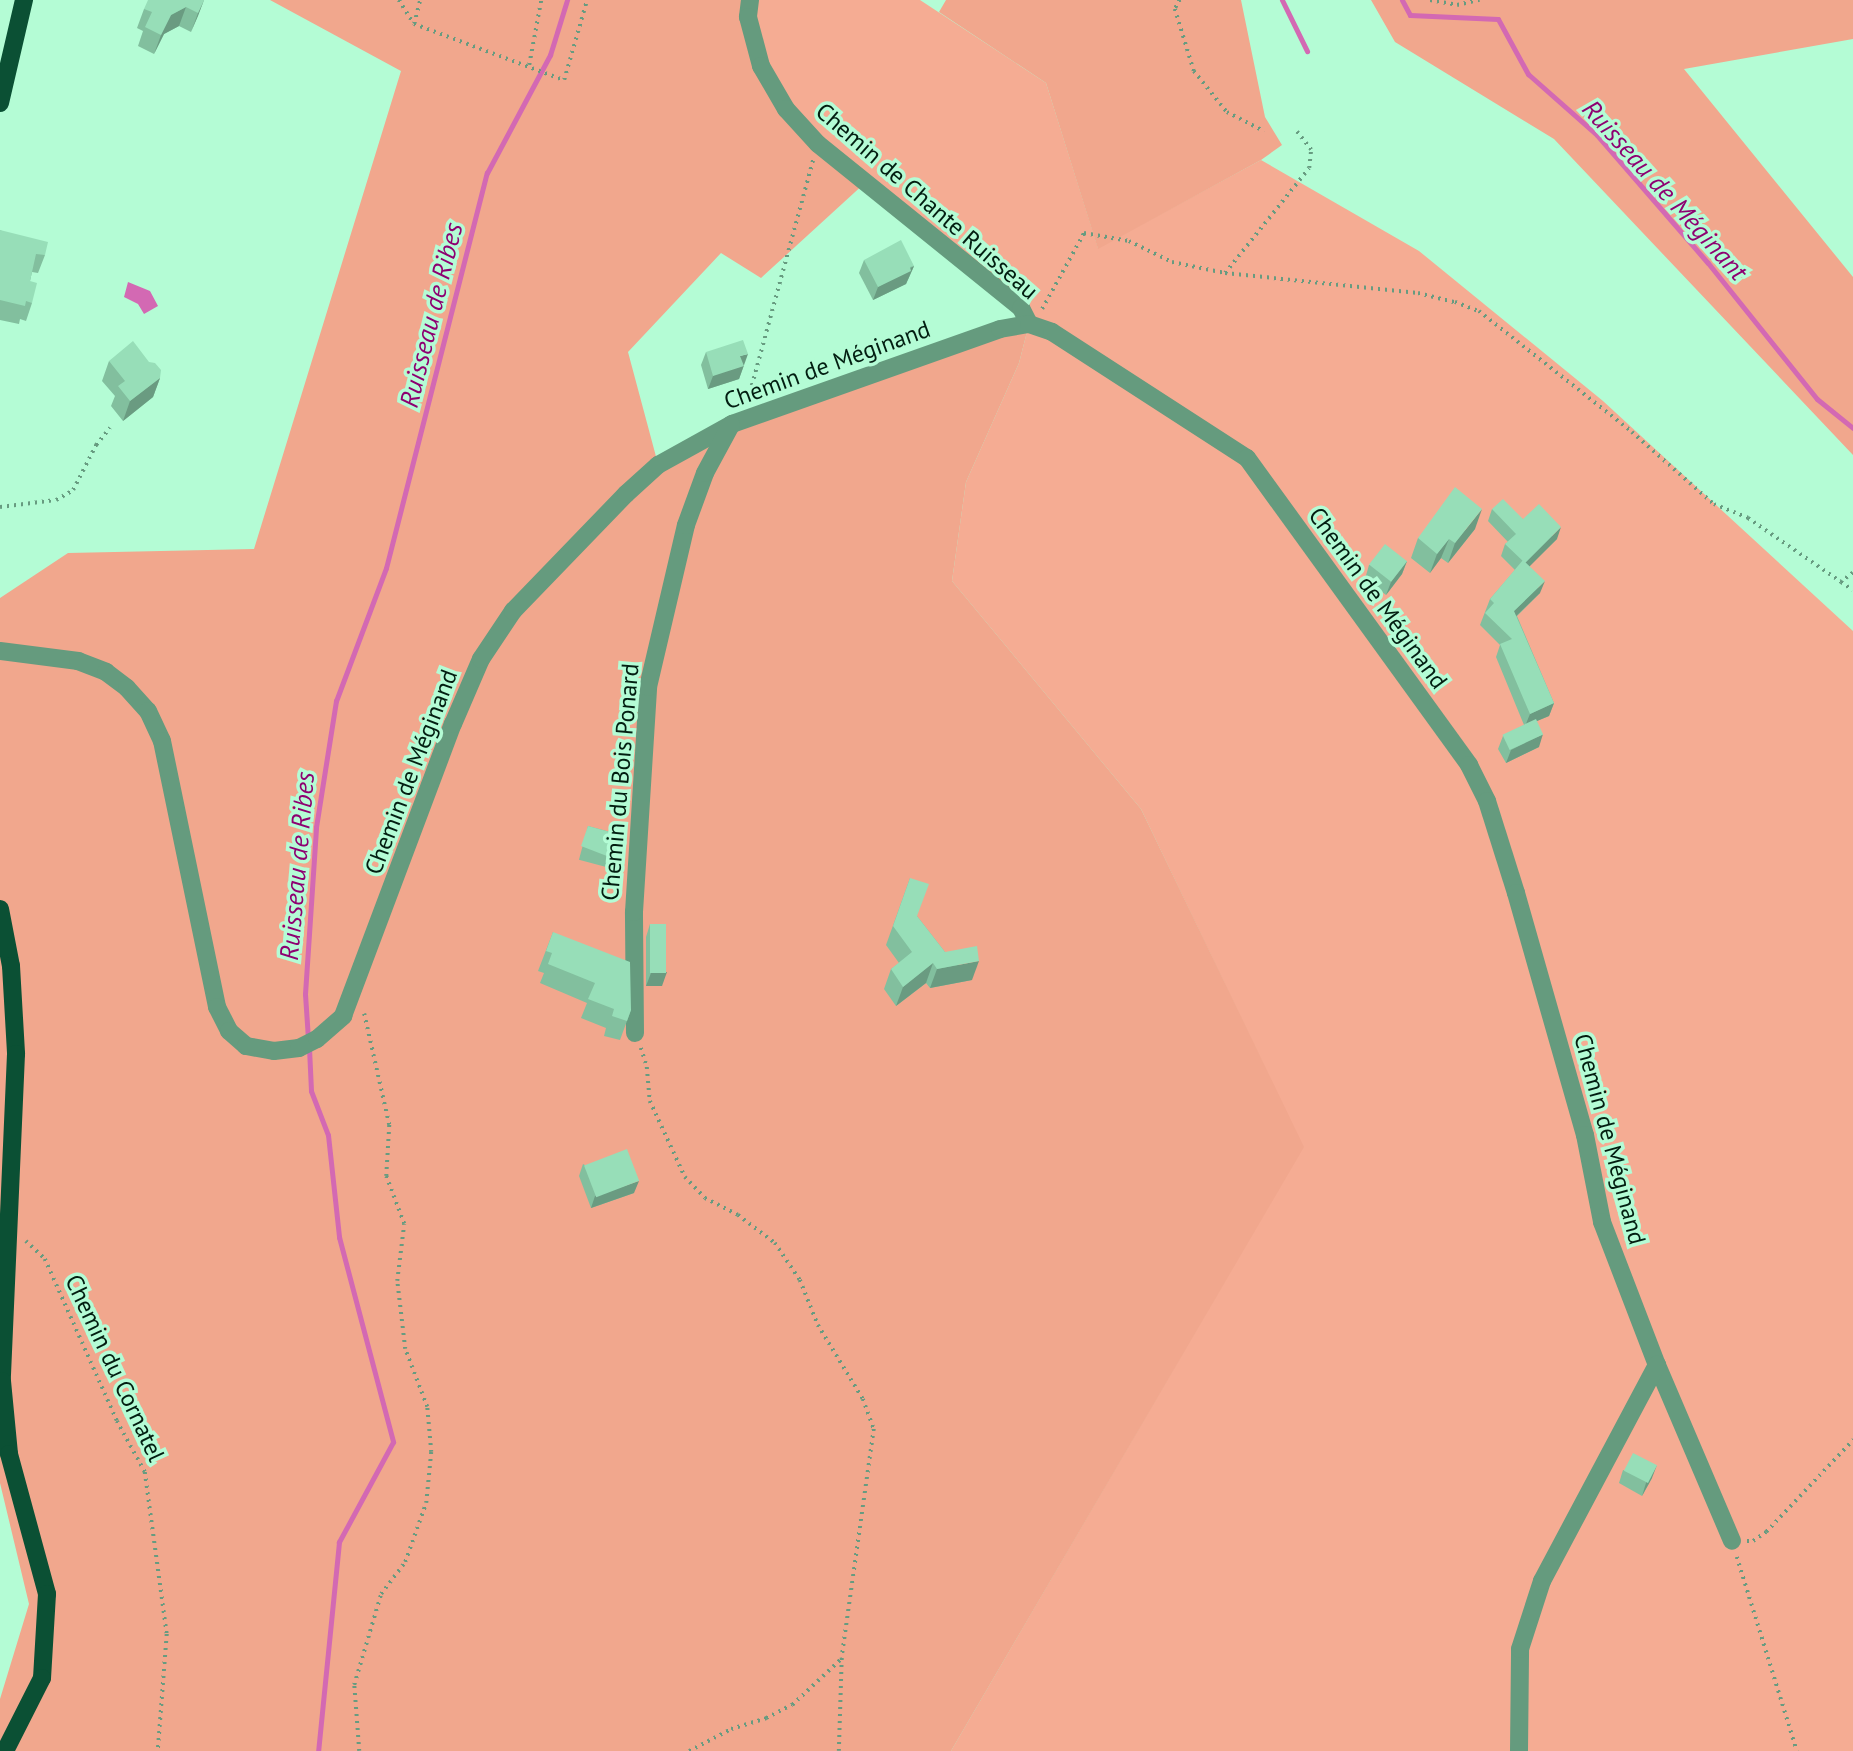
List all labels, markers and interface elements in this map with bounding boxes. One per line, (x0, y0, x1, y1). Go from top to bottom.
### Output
water label: Ruisseau de Méginant (1576, 94, 1754, 286)
street label: Chemin de Chante Ruisseau (810, 97, 1044, 305)
water label: Ruisseau de Ribes (393, 219, 469, 411)
street label: Chemin de Méginand (720, 314, 934, 416)
street label: Chemin de Méginand (1302, 502, 1454, 694)
street label: Chemin du Bois Ponard (595, 662, 645, 902)
street label: Chemin de Méginand (359, 665, 463, 879)
water label: Ruisseau de Ribes (273, 770, 321, 962)
street label: Chemin de Méginand (1568, 1030, 1652, 1248)
street label: Chemin du Cornatel (59, 1270, 171, 1466)

